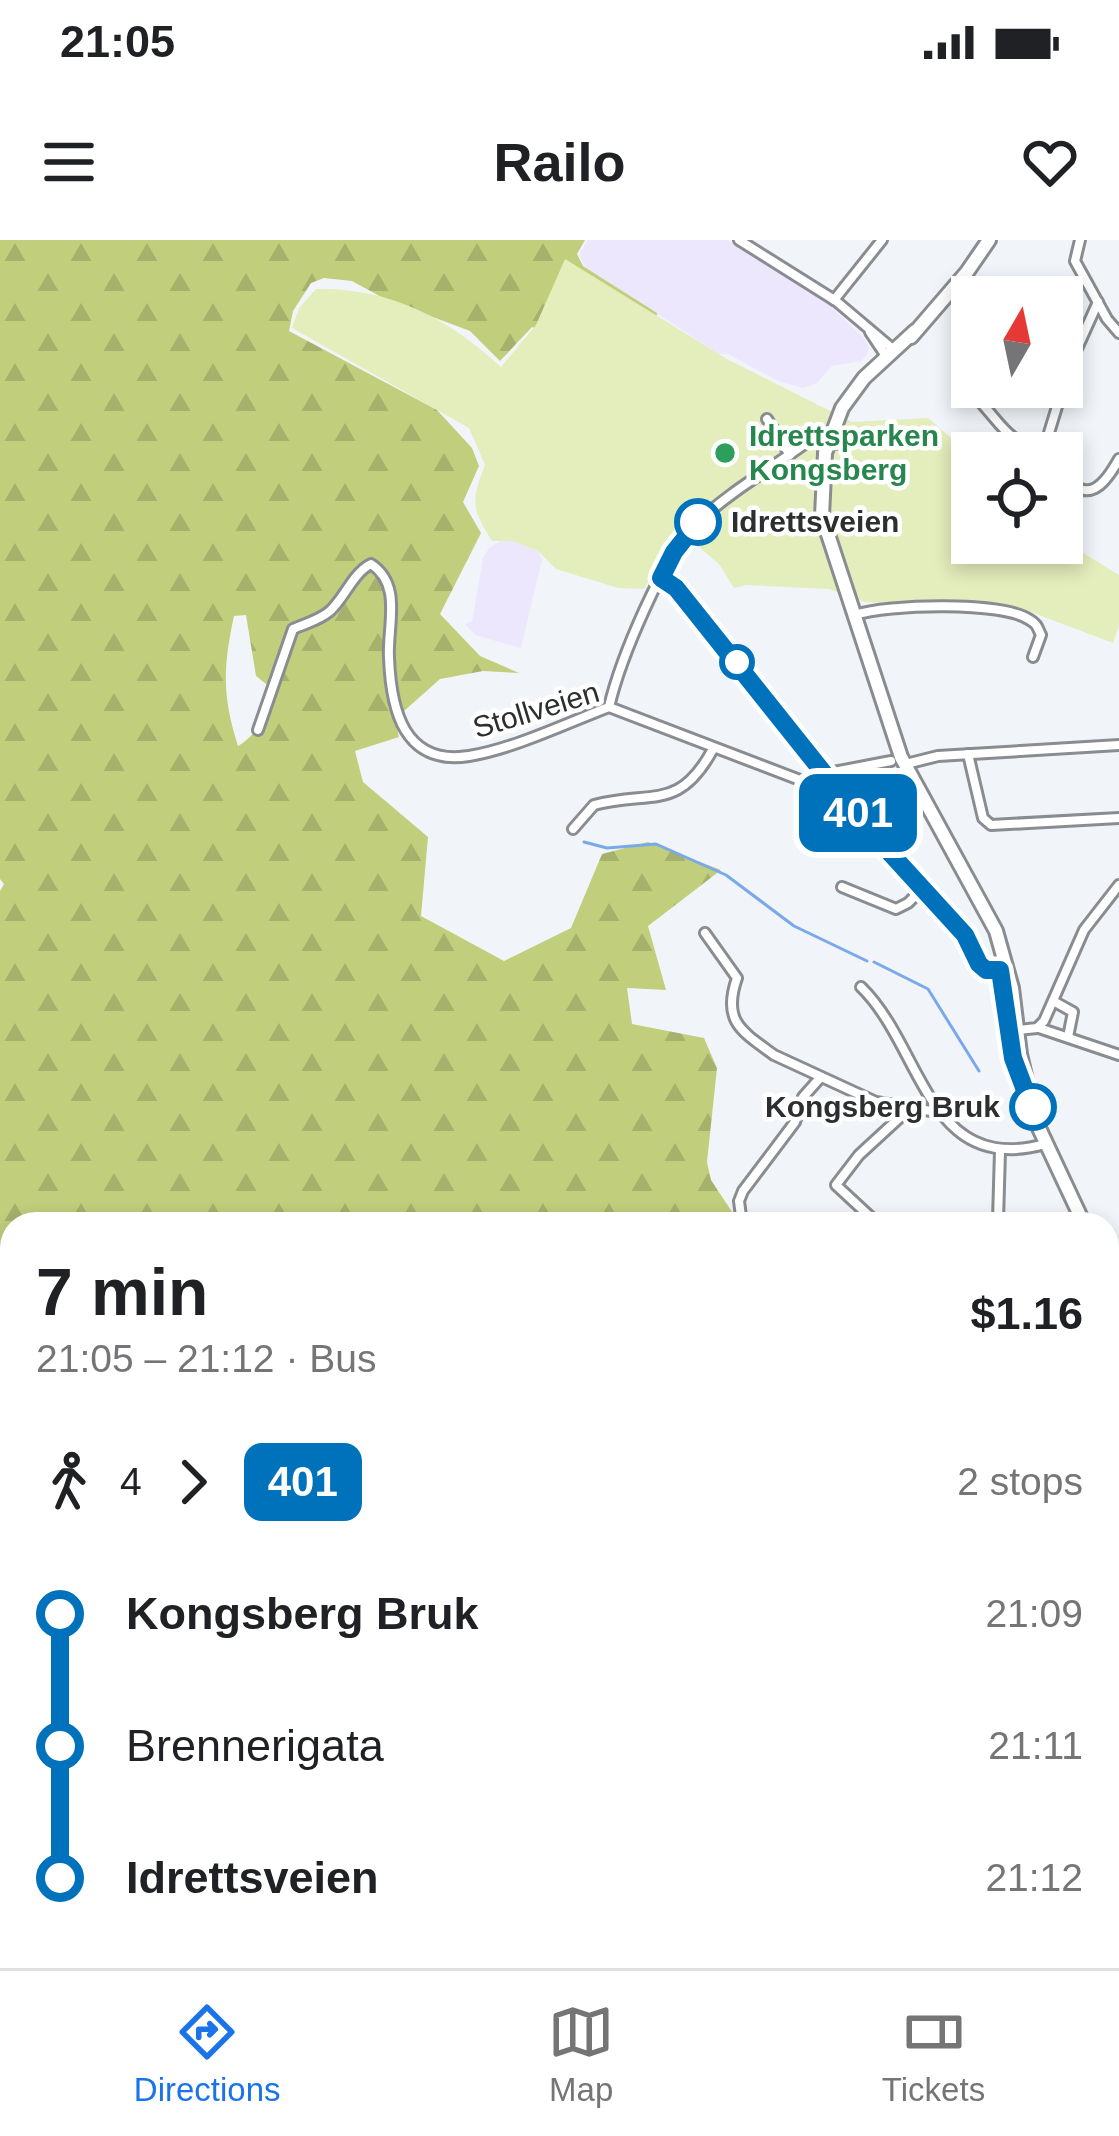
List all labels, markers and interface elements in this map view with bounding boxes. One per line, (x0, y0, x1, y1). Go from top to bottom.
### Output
text: 21:05 (60, 16, 175, 67)
icon: menu (36, 129, 102, 195)
icon: heart (1017, 129, 1083, 195)
text: Railo (493, 132, 626, 192)
north arrow (951, 276, 1083, 408)
map controls (951, 276, 1083, 564)
place label: Idrettsparken Kongsberg (749, 419, 939, 486)
button: locate (951, 432, 1083, 564)
marker: Idrettsparken Kongsberg (712, 440, 738, 466)
marker: Idrettsveien (676, 500, 720, 544)
place label: Idrettsveien (731, 505, 899, 538)
unlabelled marker (721, 646, 753, 678)
street label: Stollveien (469, 675, 603, 744)
line badge: 401 (789, 774, 927, 852)
text: 401 (823, 789, 893, 836)
marker: Kongsberg Bruk (1011, 1085, 1055, 1129)
place label: Kongsberg Bruk (765, 1090, 1000, 1123)
text: 7 min (36, 1255, 208, 1329)
text: $1.16 (970, 1288, 1083, 1339)
text: 21:05 – 21:12 · Bus (36, 1337, 376, 1380)
icon: walk (36, 1449, 102, 1515)
icon: forward (160, 1449, 226, 1515)
text: 401 (268, 1458, 338, 1505)
text: 4 (120, 1460, 142, 1503)
text: 2 stops (957, 1460, 1083, 1503)
text: Kongsberg Bruk (126, 1588, 479, 1639)
text: 21:09 (985, 1592, 1083, 1635)
text: Brennerigata (126, 1720, 384, 1771)
text: 21:11 (988, 1724, 1083, 1767)
text: Idrettsveien (126, 1852, 379, 1903)
text: 21:12 (985, 1856, 1083, 1899)
tab: Directions (134, 1999, 281, 2109)
tab: Map (548, 1999, 614, 2109)
tab: Tickets (882, 1999, 985, 2109)

